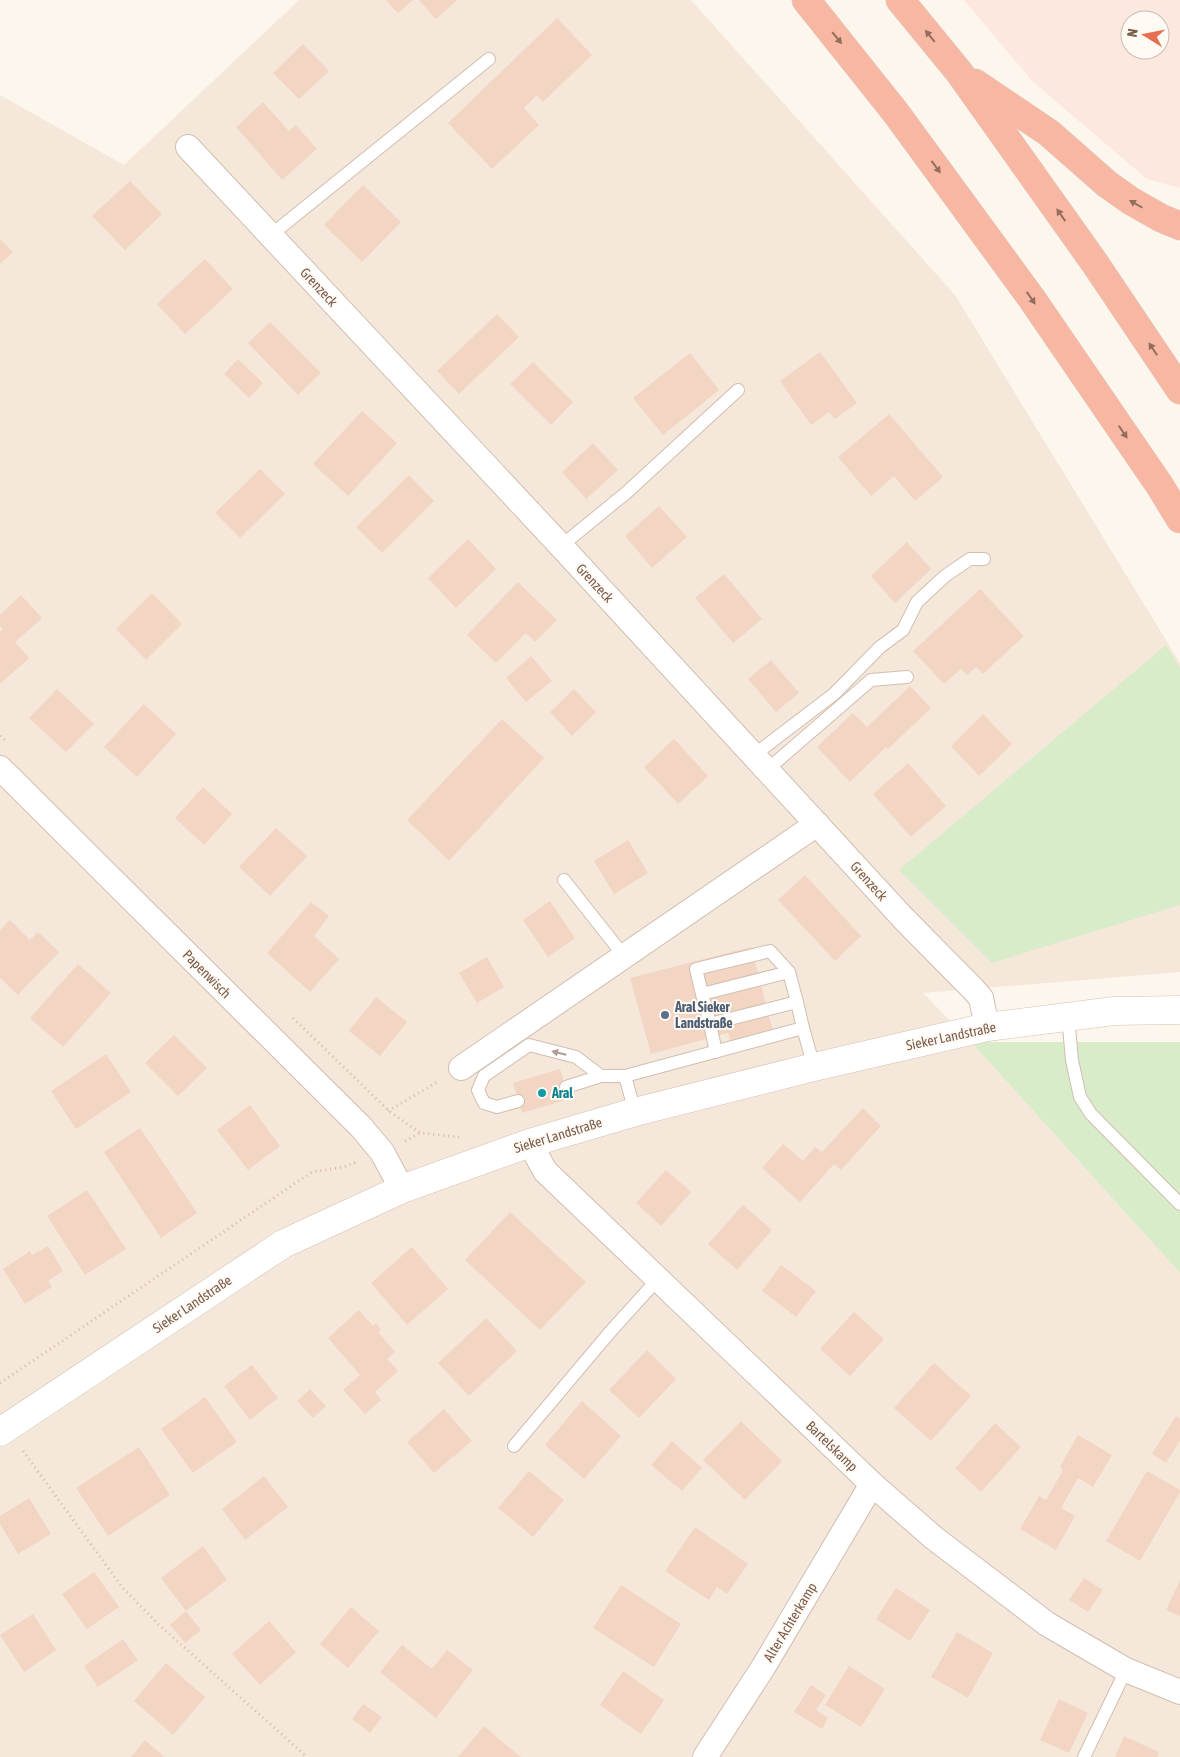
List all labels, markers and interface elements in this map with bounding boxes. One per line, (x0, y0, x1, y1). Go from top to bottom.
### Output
north arrow (1120, 10, 1170, 60)
text: N (1124, 27, 1141, 38)
one-way arrow (924, 30, 935, 43)
one-way arrow (831, 31, 842, 44)
one-way arrow (931, 160, 941, 174)
one-way arrow (1129, 200, 1144, 208)
one-way arrow (1056, 208, 1066, 222)
street label: Grenzeck (297, 264, 341, 310)
one-way arrow (1026, 291, 1037, 304)
one-way arrow (1148, 342, 1158, 356)
one-way arrow (1118, 426, 1128, 439)
street label: Grenzeck (573, 560, 617, 606)
street label: Grenzeck (847, 858, 891, 904)
street label: Papenwisch (180, 947, 234, 1001)
place label: Aral Sieker Landstraße (674, 999, 733, 1031)
marker: Aral Sieker Landstraße (659, 1009, 671, 1021)
street label: Sieker Landstraße (905, 1019, 997, 1053)
one-way arrow (552, 1049, 567, 1057)
place label: Aral (551, 1085, 573, 1101)
marker: Aral (536, 1087, 548, 1099)
street label: Sieker Landstraße (512, 1114, 604, 1156)
street label: Sieker Landstraße (150, 1272, 234, 1336)
street label: Bartelskamp (803, 1418, 861, 1475)
street label: Alter Achterkamp (760, 1579, 820, 1664)

